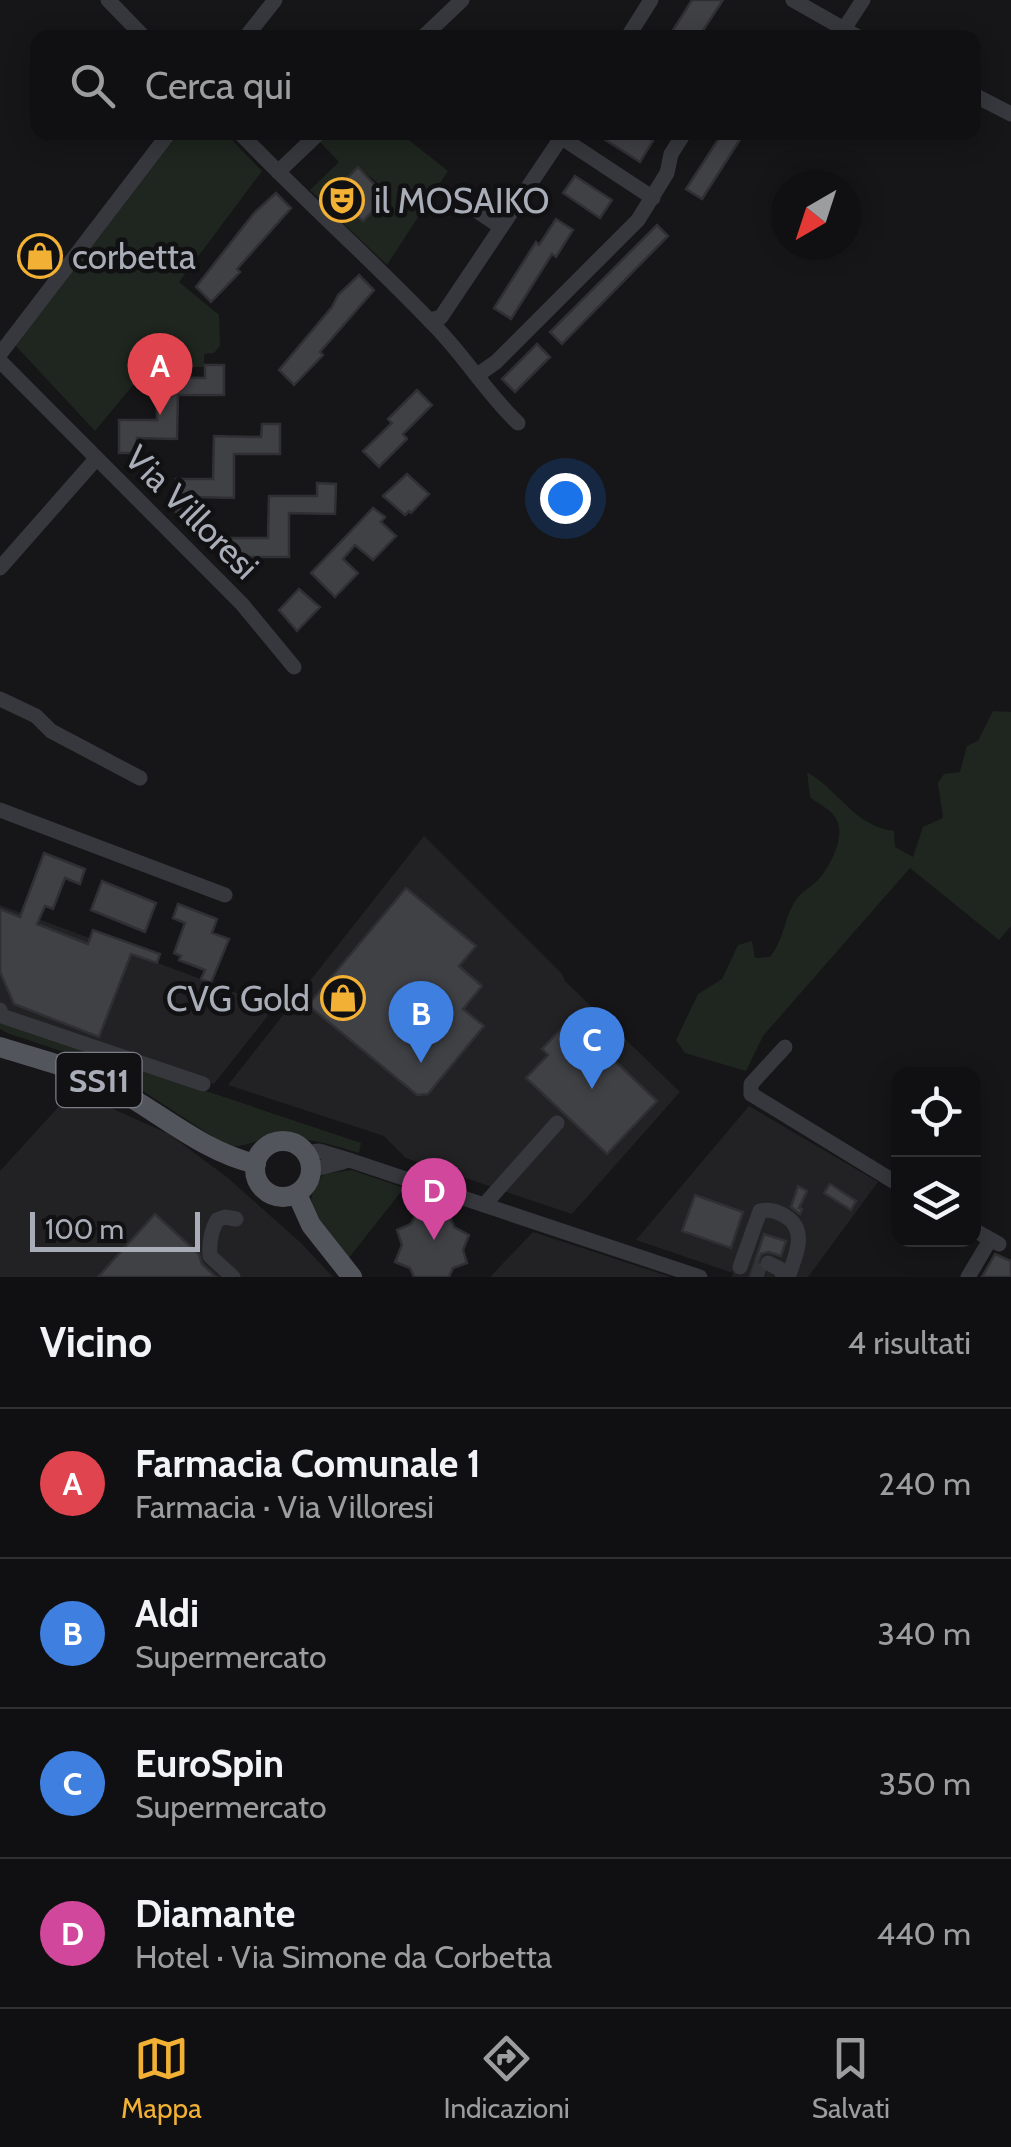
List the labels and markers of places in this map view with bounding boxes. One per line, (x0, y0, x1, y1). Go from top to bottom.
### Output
theatre icon: il MOSAIKO (319, 177, 365, 223)
place label: il MOSAIKO (374, 179, 549, 222)
shop icon: corbetta (17, 233, 63, 279)
place label: corbetta (72, 235, 196, 278)
pin: A (128, 332, 192, 415)
shop icon: CVG Gold (320, 975, 366, 1021)
place label: CVG Gold (166, 977, 310, 1020)
pin: B (388, 980, 454, 1063)
pin: C (560, 1006, 624, 1089)
pin: D (402, 1158, 466, 1240)

